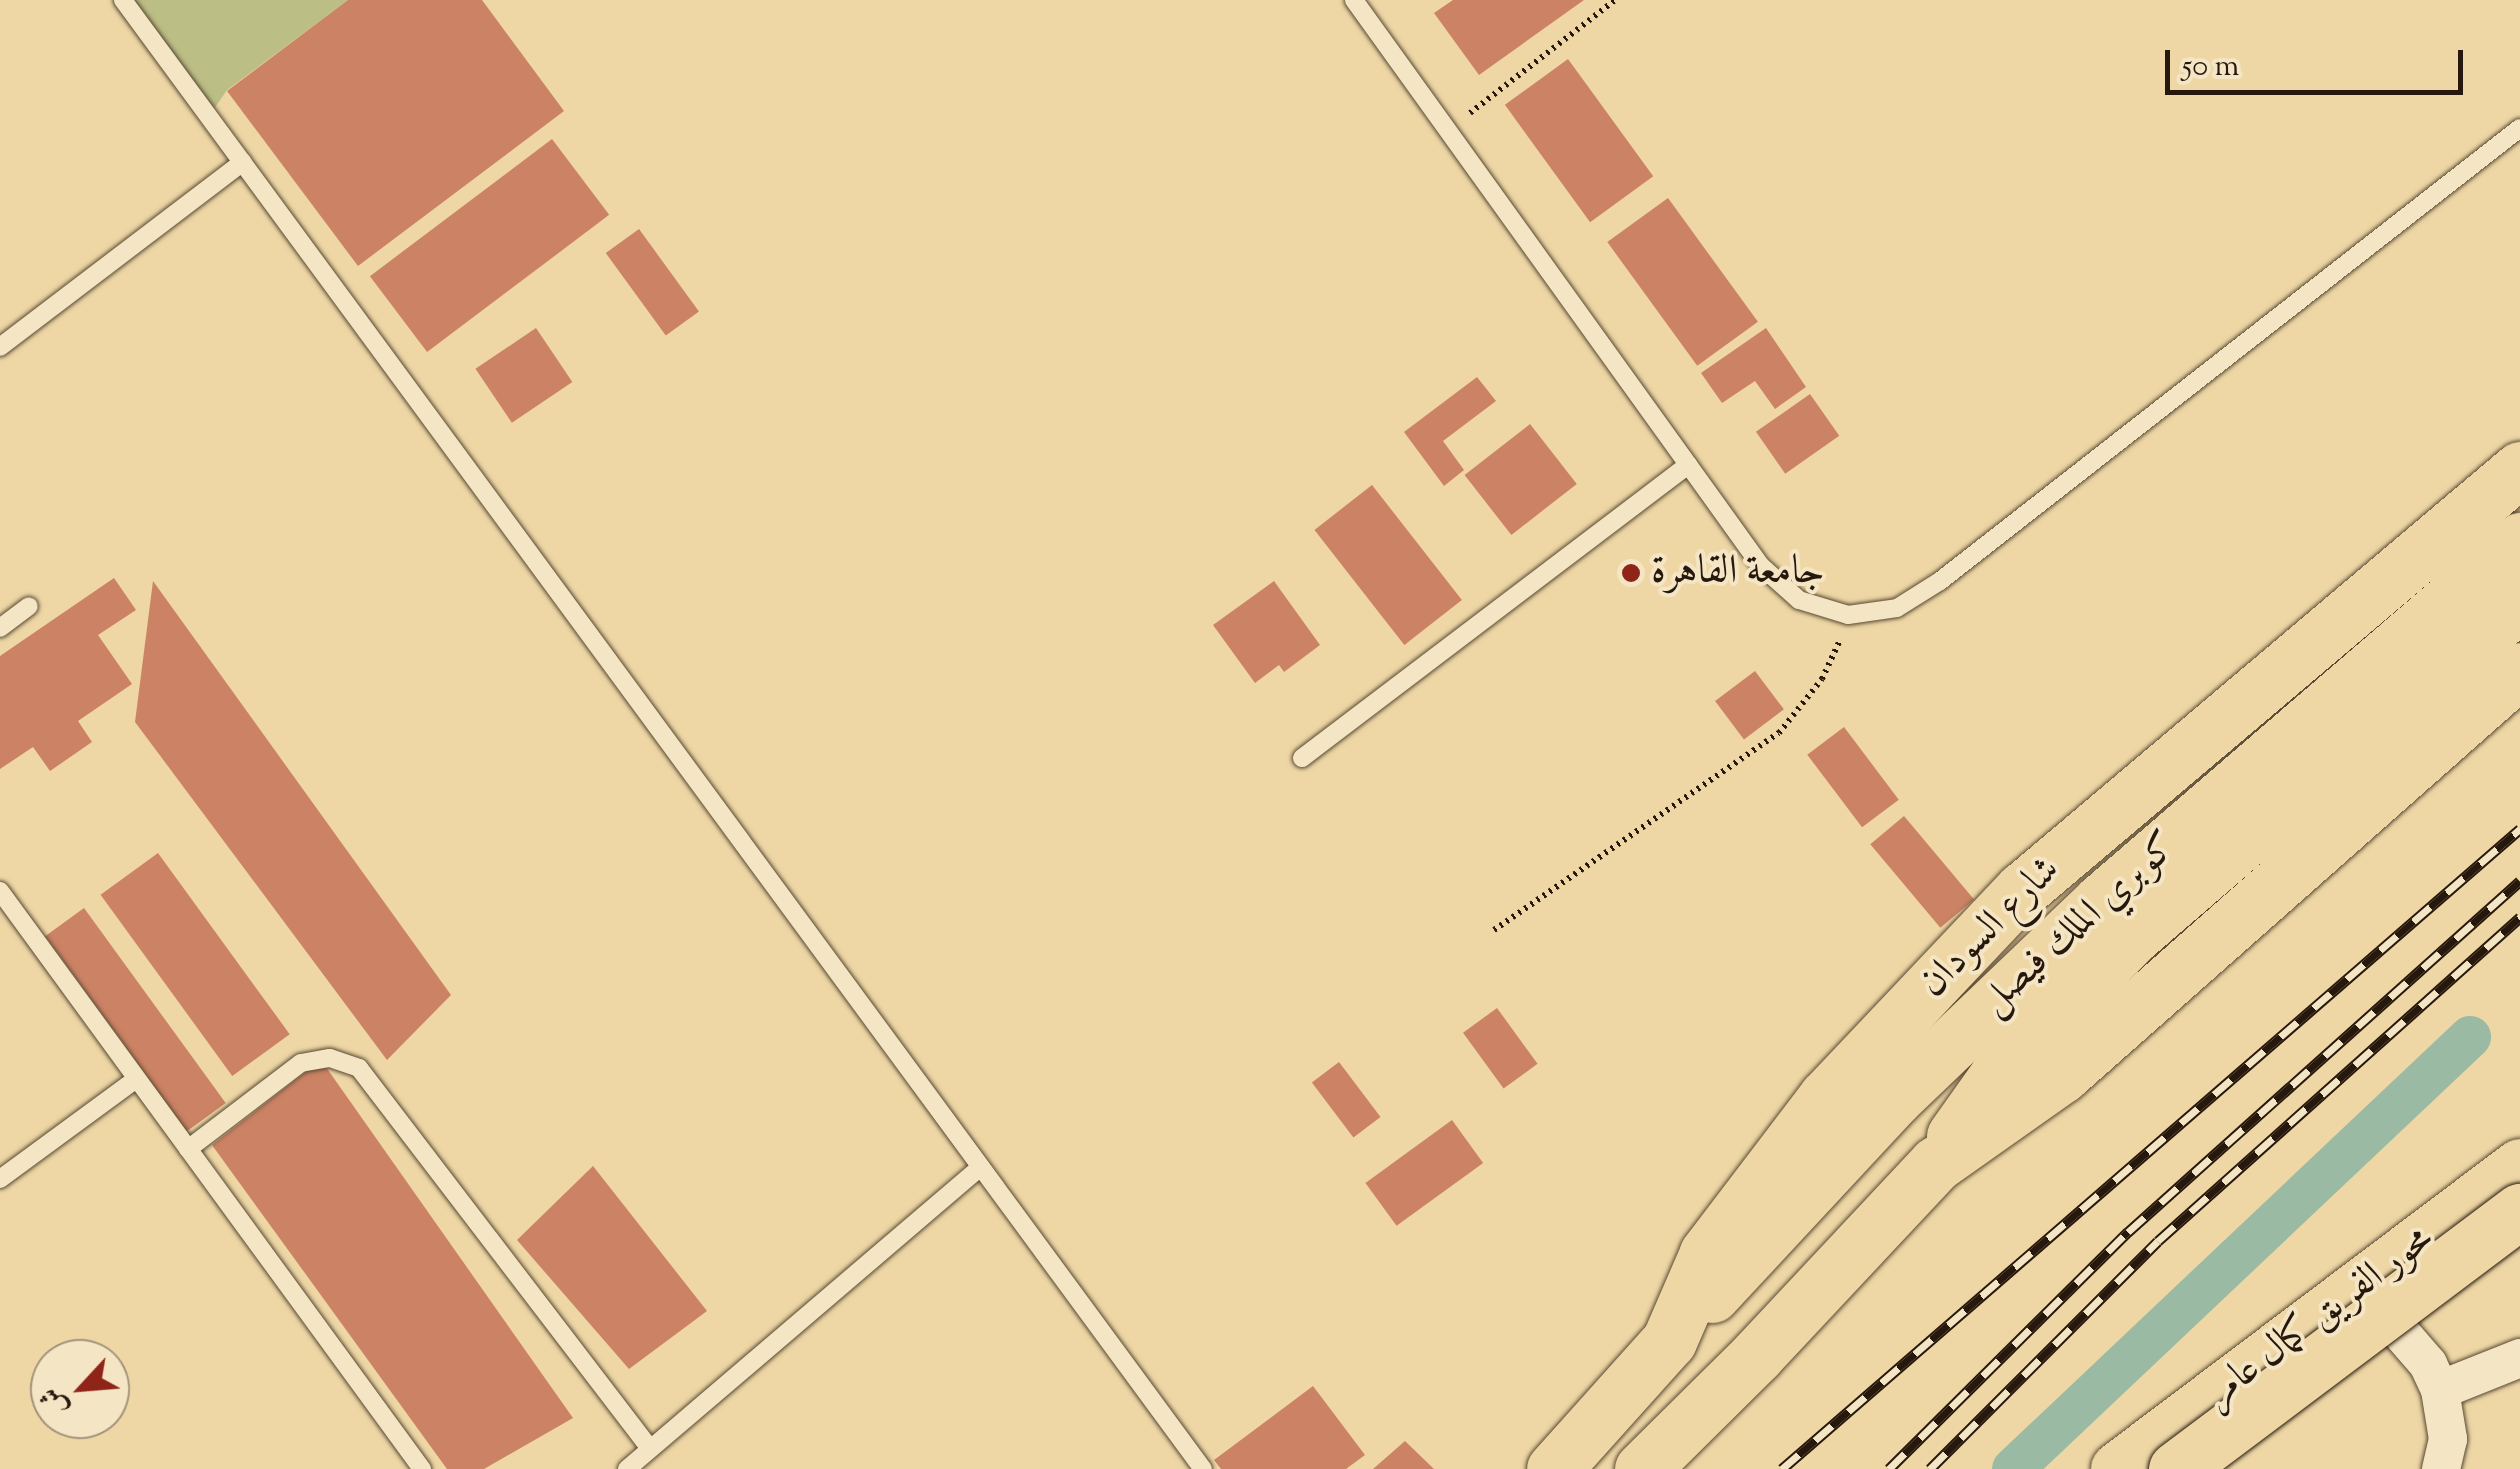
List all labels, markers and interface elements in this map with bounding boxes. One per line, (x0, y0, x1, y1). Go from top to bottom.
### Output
scale bar (2170, 30, 2468, 92)
text: 50 m (2182, 46, 2239, 89)
place label: جامعة القاهرة (1651, 549, 1825, 597)
marker: جامعة القاهرة (1620, 562, 1642, 584)
street label: كوبري الملك فيصل (1971, 824, 2189, 1026)
street label: شارع السودان (1910, 847, 2072, 1009)
street label: محور الفريق كمال عامر (2196, 1216, 2444, 1420)
north arrow (30, 1339, 130, 1439)
text: ش (31, 1380, 79, 1423)

